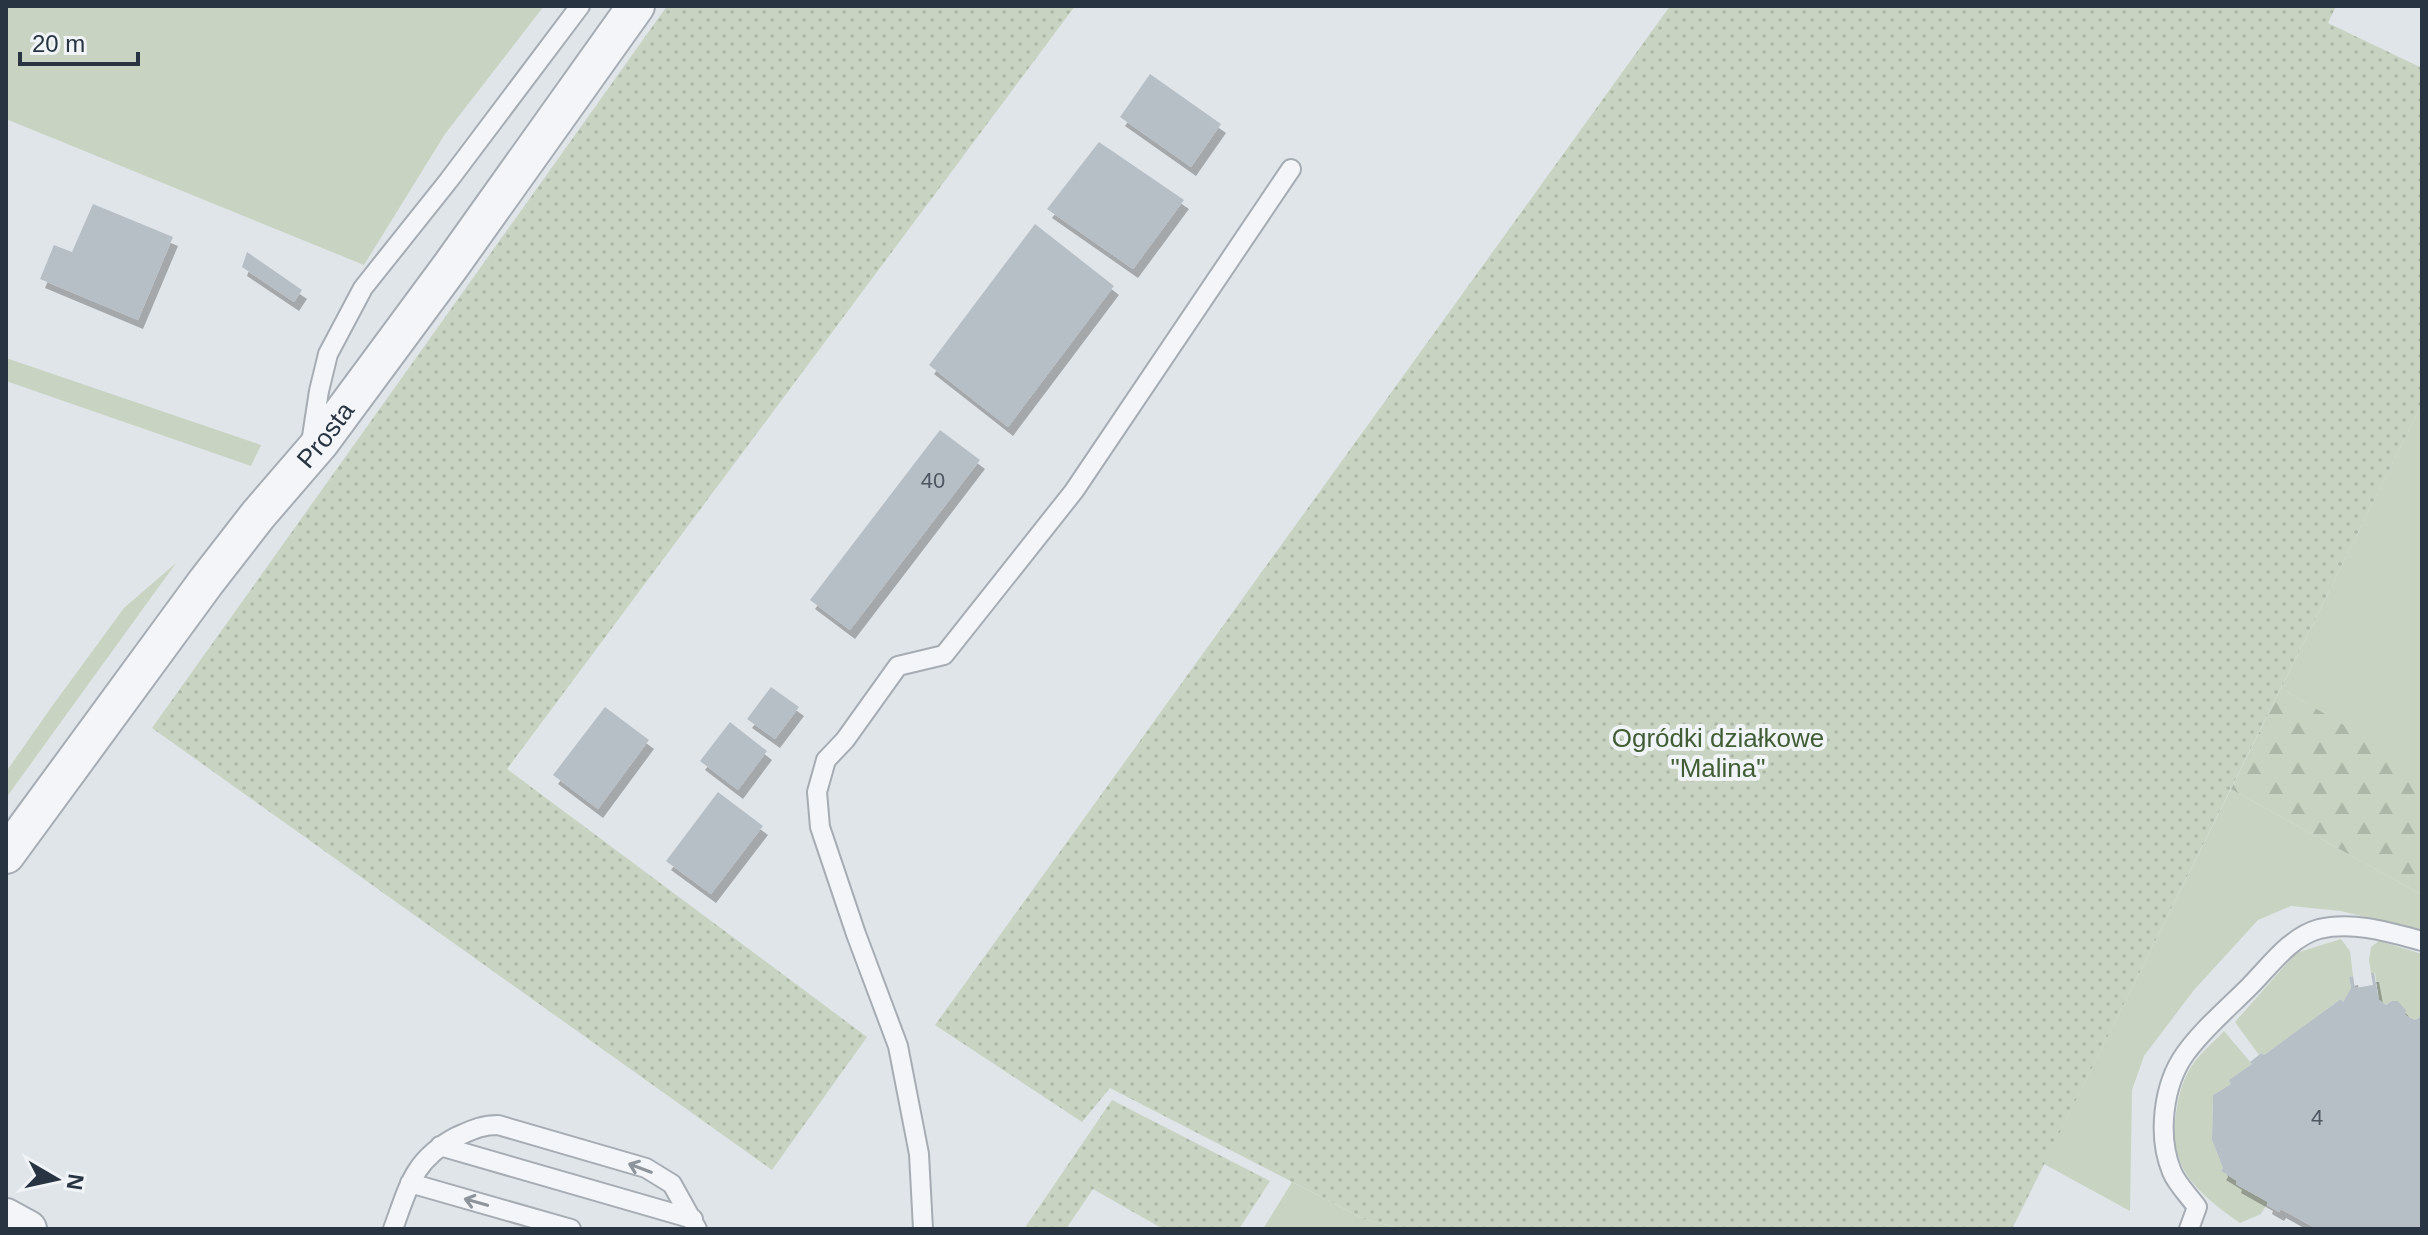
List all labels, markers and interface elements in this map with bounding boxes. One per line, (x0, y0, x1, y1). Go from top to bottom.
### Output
scale bar (20, 16, 138, 66)
text: 20 m (32, 30, 85, 57)
street label: Prosta (290, 396, 361, 474)
house number: 40 (921, 468, 945, 493)
park label: Ogródki działkowe "Malina" (1612, 723, 1824, 783)
house number: 4 (2311, 1105, 2323, 1130)
north arrow (16, 1139, 96, 1219)
one-way arrow (628, 1160, 653, 1174)
text: N (62, 1172, 89, 1192)
one-way arrow (464, 1194, 490, 1209)

